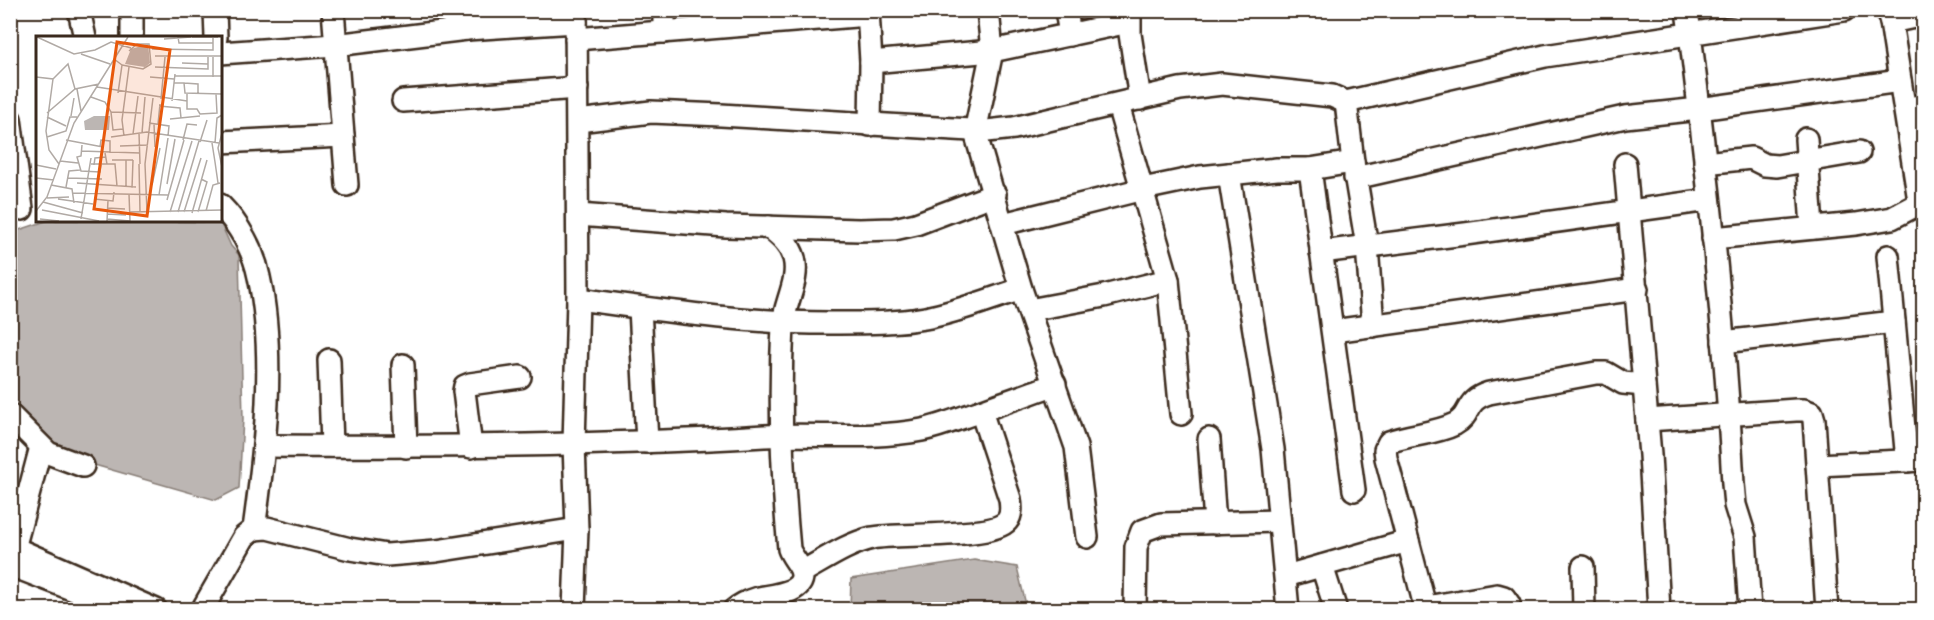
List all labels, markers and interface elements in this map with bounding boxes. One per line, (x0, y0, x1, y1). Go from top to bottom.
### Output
inset map (36, 36, 222, 222)

